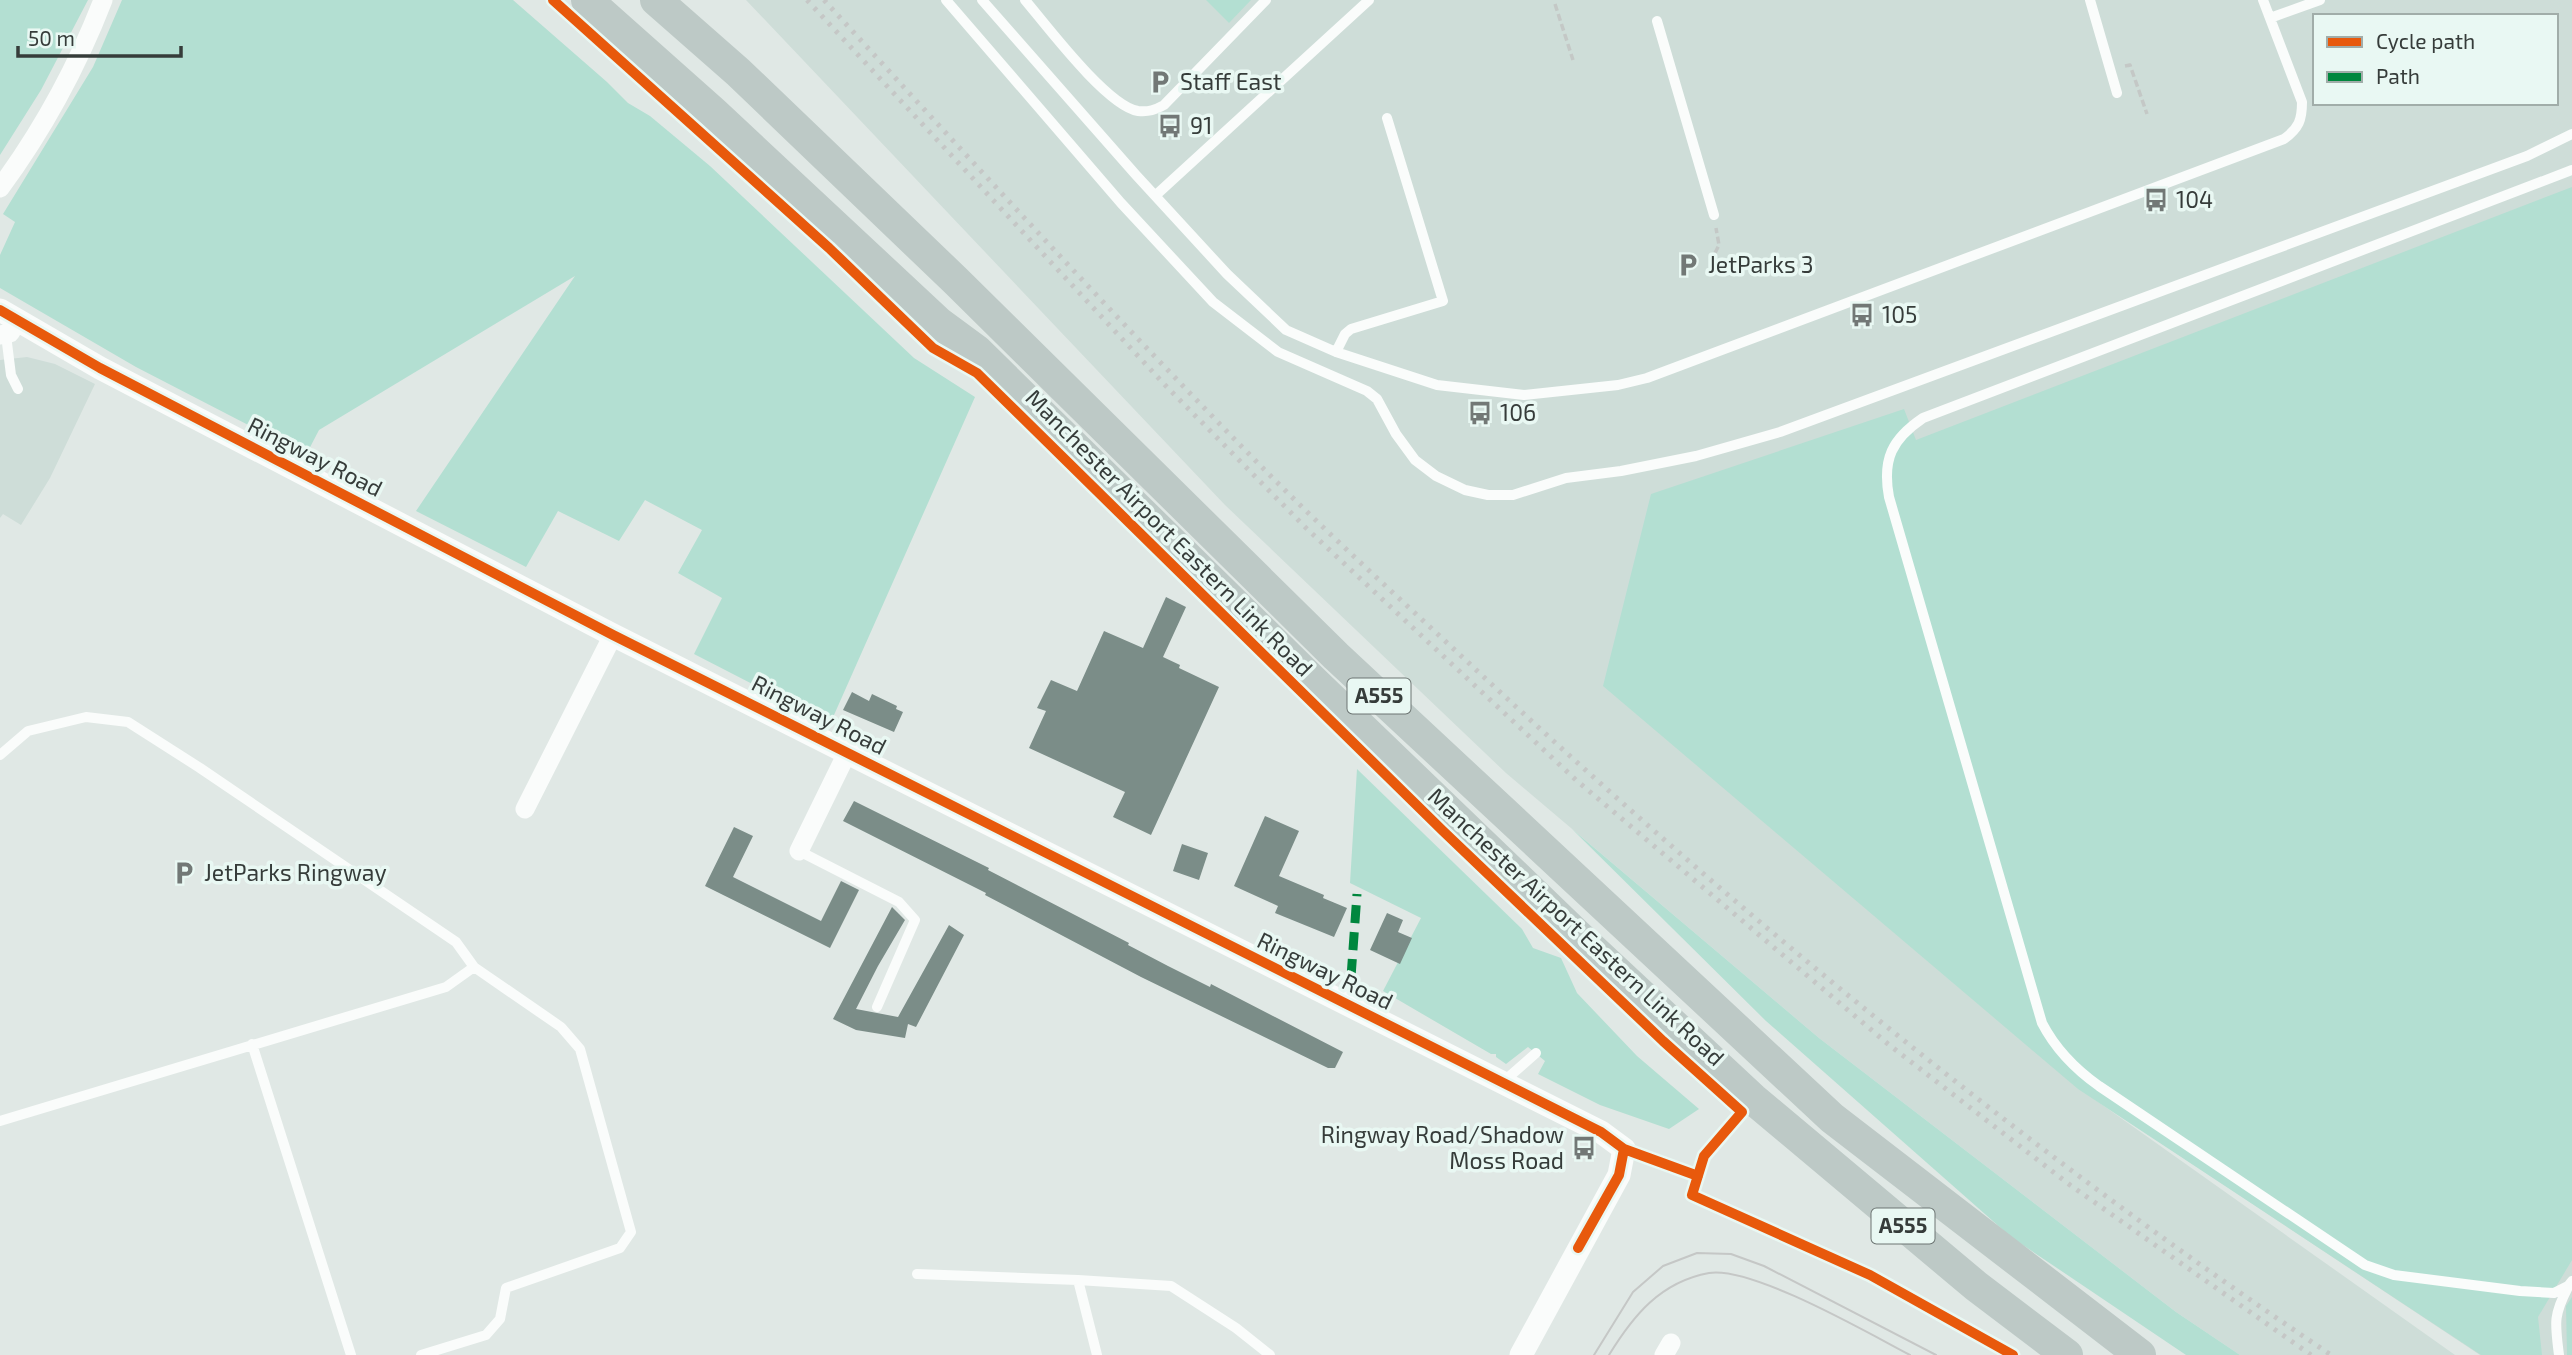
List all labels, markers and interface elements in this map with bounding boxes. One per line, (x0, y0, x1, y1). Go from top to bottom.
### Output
scale bar (18, 14, 180, 58)
legend (2313, 14, 2558, 105)
text: 50 m (28, 25, 75, 50)
text: Cycle path (2376, 28, 2475, 53)
text: Path (2376, 63, 2420, 88)
place label: Staff East (1180, 67, 1282, 95)
parking icon: Staff East (1146, 68, 1174, 96)
place label: 91 (1190, 111, 1212, 139)
bus stop icon: 91 (1156, 112, 1184, 140)
place label: 104 (2176, 185, 2213, 213)
bus stop icon: 104 (2142, 186, 2170, 214)
place label: JetParks 3 (1708, 250, 1814, 278)
parking icon: JetParks 3 (1674, 251, 1702, 279)
place label: 105 (1882, 300, 1917, 328)
bus stop icon: 105 (1848, 301, 1876, 329)
street label: Manchester Airport Eastern Link Road (1020, 383, 1319, 682)
place label: 106 (1500, 398, 1536, 426)
bus stop icon: 106 (1466, 399, 1494, 427)
street label: Ringway Road (243, 410, 387, 502)
street label: Ringway Road (747, 668, 891, 760)
road number: A555 (1348, 678, 1410, 714)
street label: Manchester Airport Eastern Link Road (1423, 782, 1730, 1071)
place label: JetParks Ringway (204, 858, 387, 886)
parking icon: JetParks Ringway (170, 859, 198, 887)
street label: Ringway Road (1253, 925, 1398, 1015)
place label: Ringway Road/Shadow Moss Road (1321, 1120, 1564, 1174)
bus stop icon: Ringway Road/Shadow Moss Road (1570, 1134, 1598, 1162)
road number: A555 (1871, 1208, 1934, 1244)

